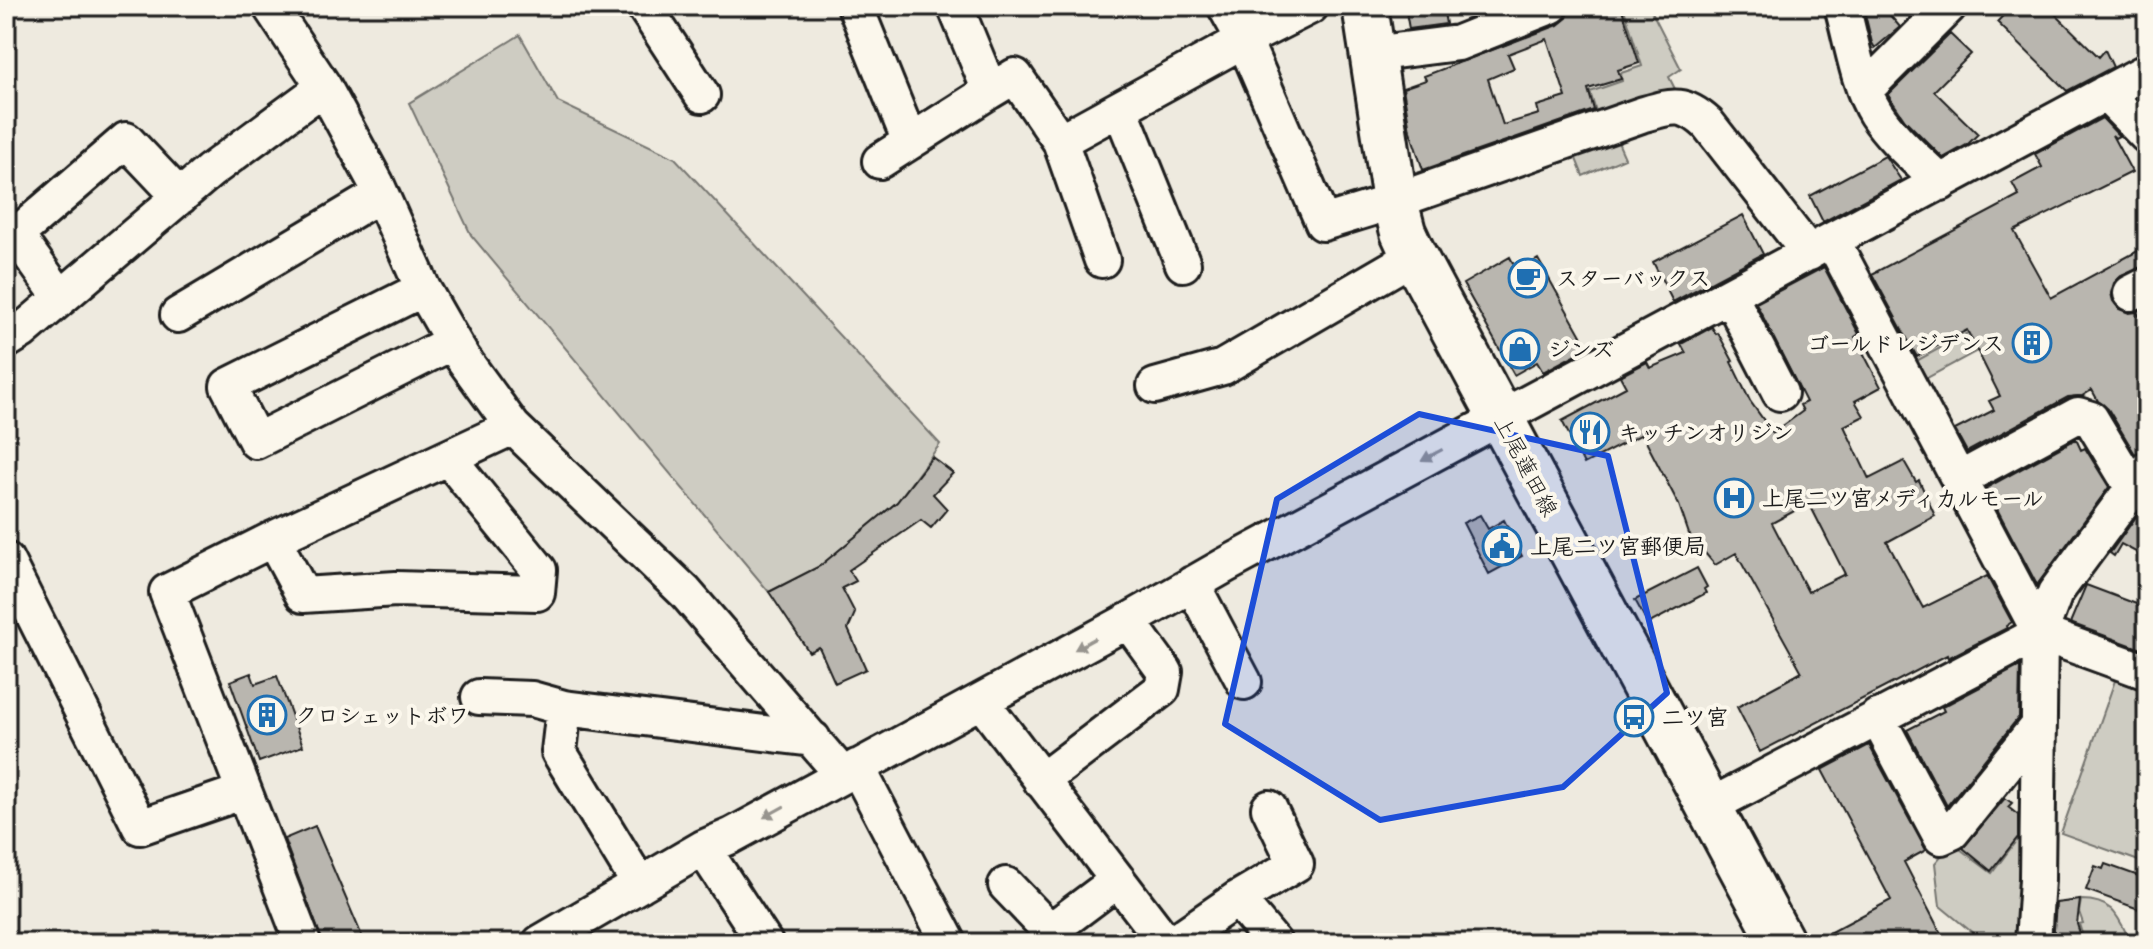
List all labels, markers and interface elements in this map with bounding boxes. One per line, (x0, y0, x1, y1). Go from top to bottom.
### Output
cafe icon: スターバックス (1507, 257, 1549, 299)
place label: スターバックス (1556, 264, 1710, 293)
building icon: ゴールドレジデンス (2011, 322, 2053, 364)
shop icon: ジンズ (1499, 328, 1541, 370)
place label: ゴールドレジデンス (1807, 329, 2004, 358)
place label: ジンズ (1548, 335, 1614, 364)
street label: 上尾蓮田線 (1487, 411, 1565, 521)
restaurant icon: キッチンオリジン (1569, 411, 1611, 453)
place label: キッチンオリジン (1618, 418, 1794, 447)
one-way arrow (1421, 448, 1443, 462)
hospital icon: 上尾二ツ宮メディカルモール (1713, 477, 1755, 519)
place label: 上尾二ツ宮メディカルモール (1762, 484, 2044, 513)
public building icon: 上尾二ツ宮郵便局 (1481, 525, 1523, 567)
place label: 上尾二ツ宮郵便局 (1530, 532, 1706, 561)
one-way arrow (1074, 637, 1096, 651)
building icon: クロシェットボワ (246, 694, 288, 736)
bus stop icon: 二ツ宮 (1613, 696, 1655, 738)
place label: クロシェットボワ (295, 701, 469, 730)
place label: 二ツ宮 (1662, 703, 1728, 732)
one-way arrow (763, 805, 785, 819)

